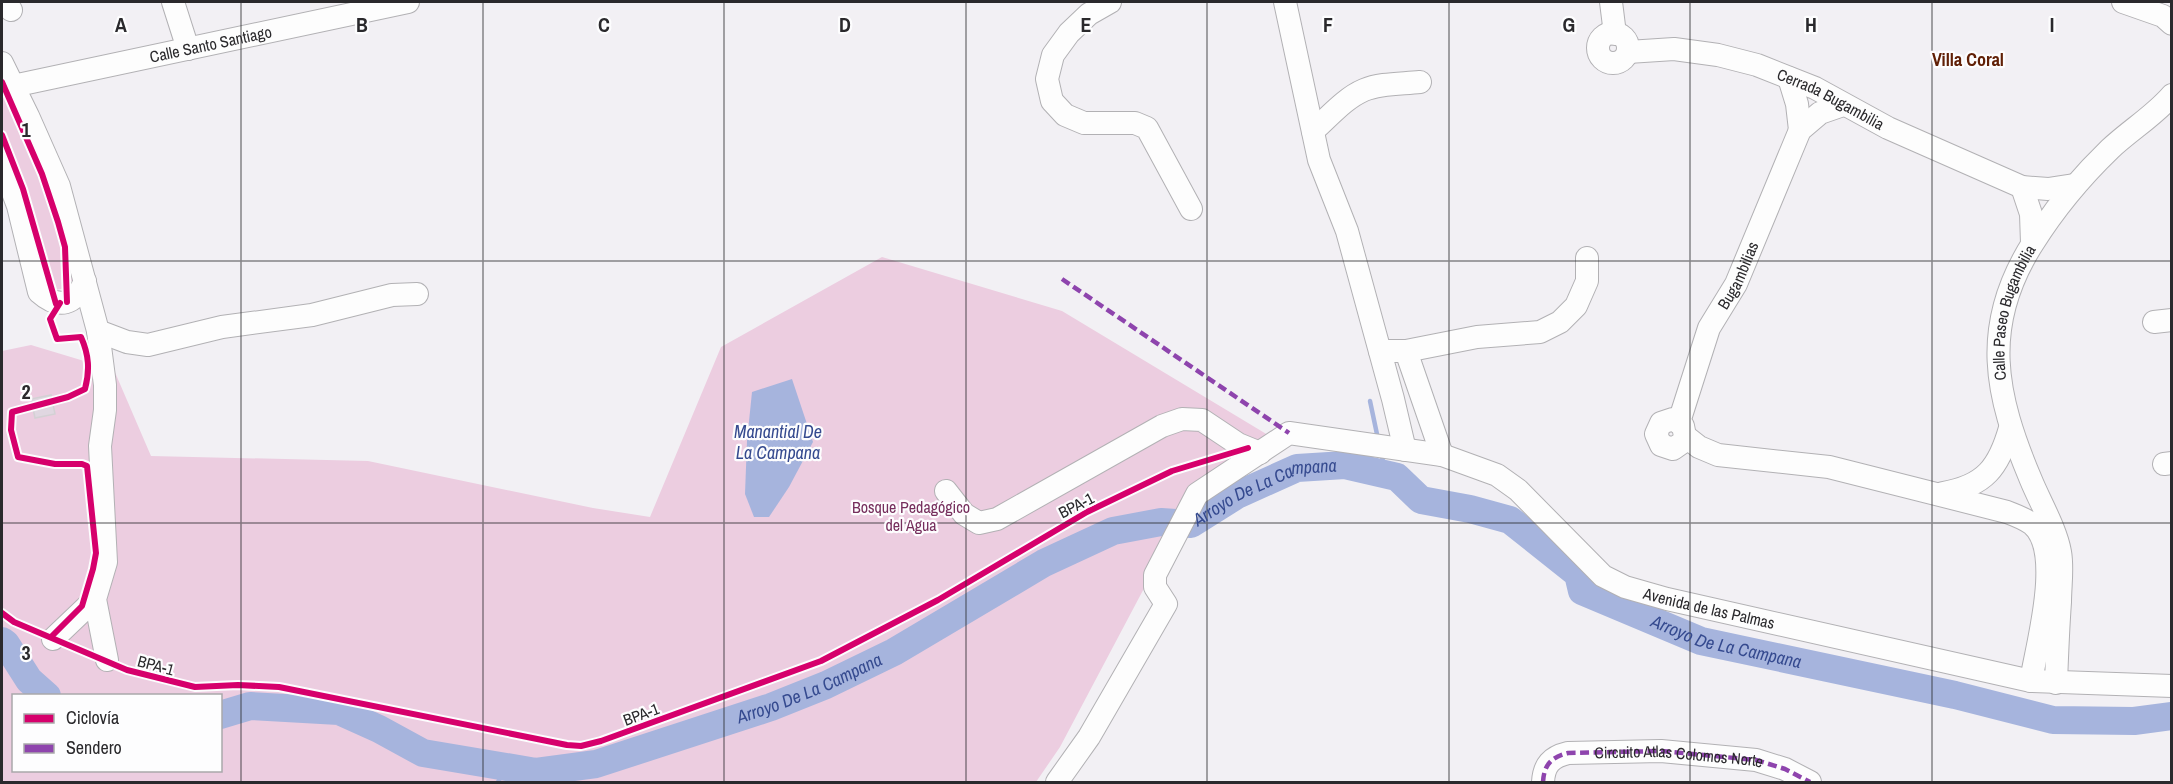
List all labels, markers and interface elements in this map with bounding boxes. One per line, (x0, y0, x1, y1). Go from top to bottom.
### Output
text: A (115, 11, 127, 38)
text: B (356, 11, 368, 38)
text: C (598, 11, 610, 38)
text: D (839, 11, 851, 38)
text: E (1081, 11, 1092, 38)
text: F (1323, 11, 1333, 38)
text: G (1563, 11, 1575, 38)
text: H (1805, 11, 1817, 38)
text: I (2050, 11, 2054, 38)
street label: Calle Santo Santiago (148, 20, 274, 68)
district label: Villa Coral (1932, 47, 2004, 72)
street label: Cerrada Bugambilia (1774, 63, 1889, 135)
text: 1 (21, 116, 31, 143)
street label: Bugambilias (1712, 238, 1764, 313)
street label: Calle Paseo Bugambilia (1987, 240, 2041, 382)
text: 2 (21, 378, 31, 405)
water label: Manantial De La Campana (734, 419, 822, 465)
water label: Arroyo De La Campana (1187, 453, 1337, 532)
street label: BPA-1 (1055, 486, 1098, 523)
park label: Bosque Pedagógico del Agua (852, 496, 970, 536)
street label: Avenida de las Palmas (1640, 582, 1777, 634)
water label: Arroyo De La Campana (1647, 608, 1804, 674)
text: 3 (21, 639, 31, 666)
water label: Arroyo De La Campana (733, 647, 886, 730)
street label: BPA-1 (135, 650, 177, 681)
legend (12, 694, 222, 772)
street label: BPA-1 (620, 697, 663, 731)
text: Ciclovía (66, 705, 119, 730)
text: Sendero (66, 735, 122, 760)
street label: Circuito Atlas Colomos Norte (1594, 740, 1766, 773)

